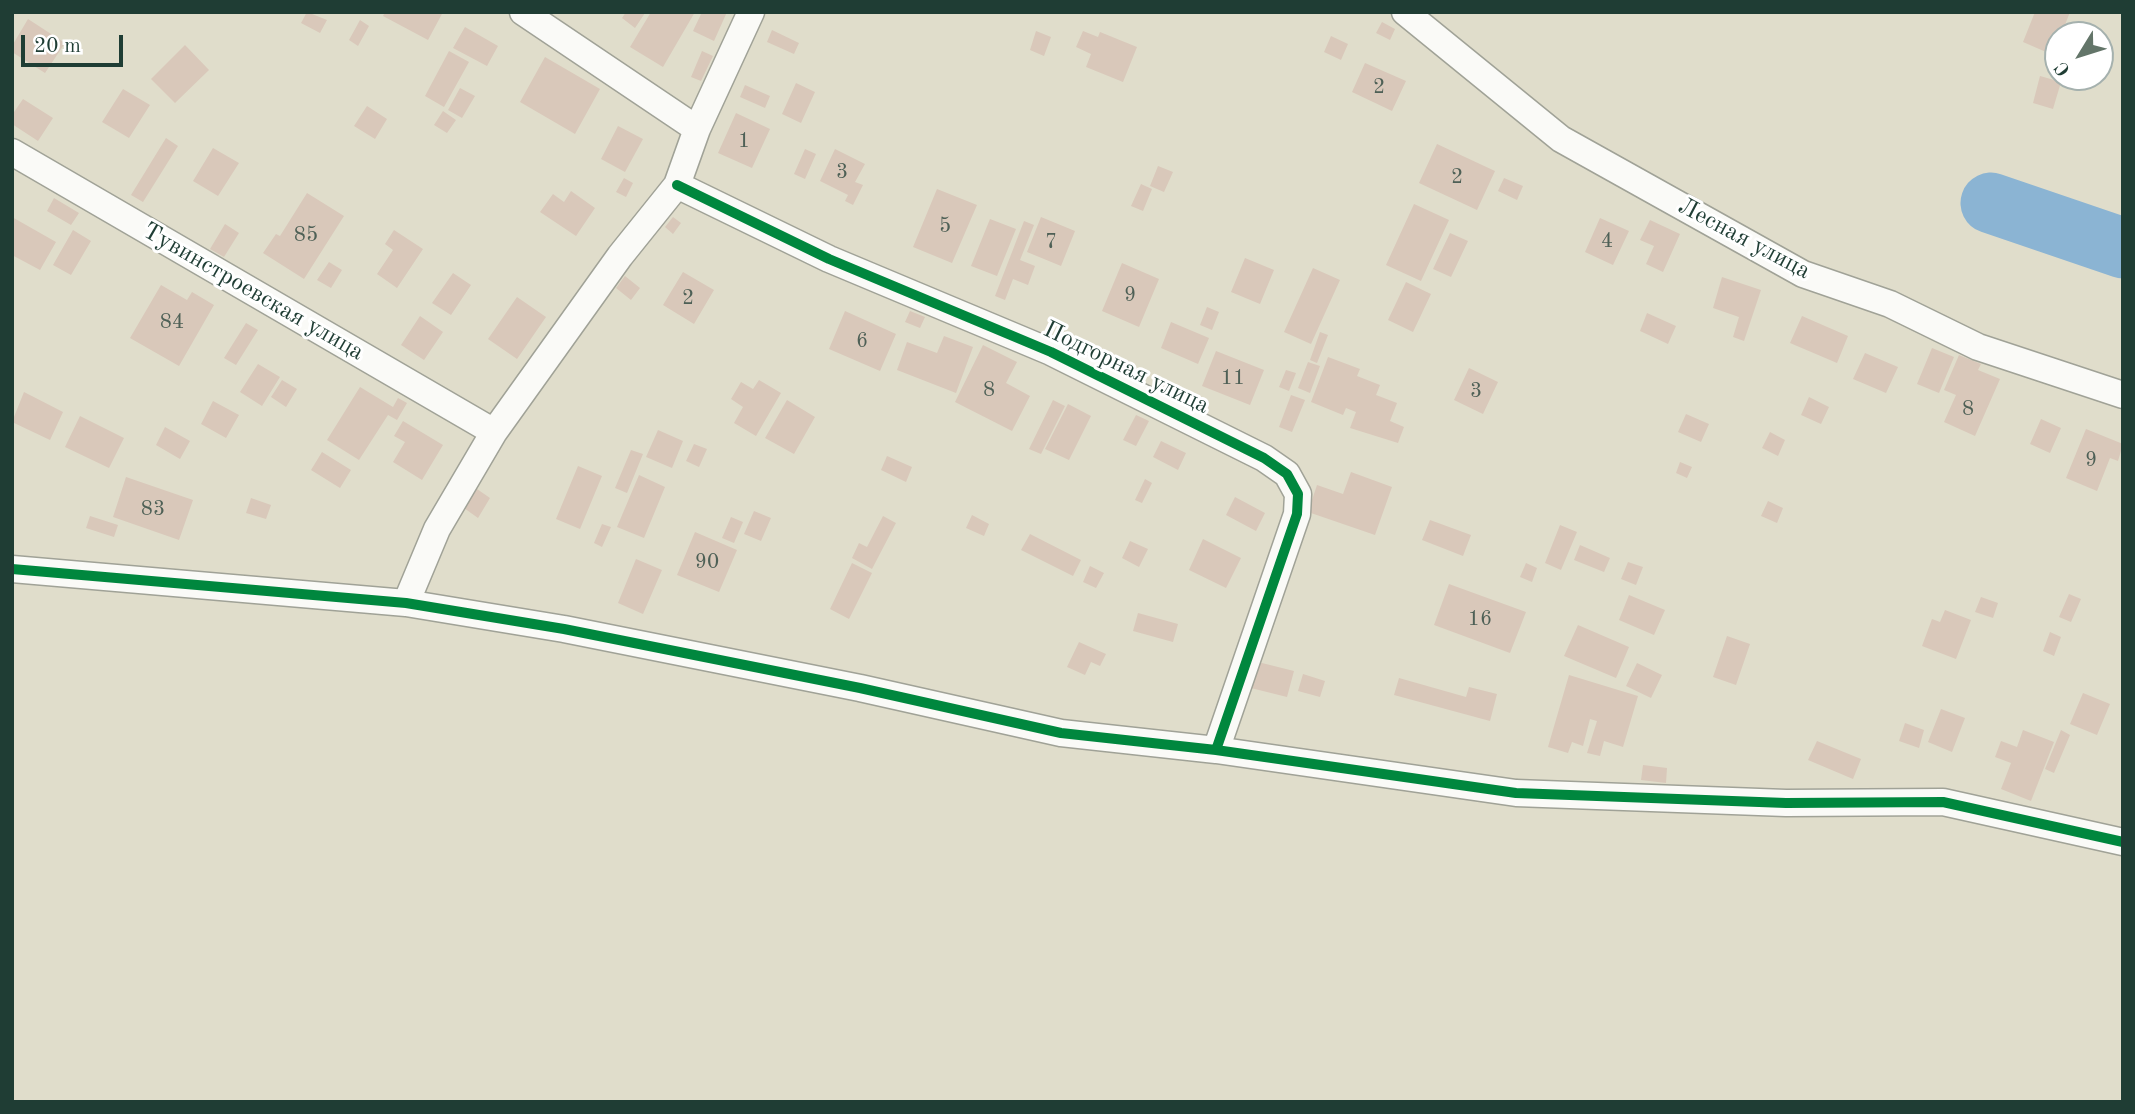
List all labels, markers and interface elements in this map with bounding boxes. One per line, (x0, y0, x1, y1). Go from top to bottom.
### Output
scale bar (24, 21, 126, 65)
north arrow (2044, 21, 2114, 91)
text: 20 m (34, 36, 81, 57)
text: С (2052, 57, 2075, 79)
house number: 2 (1373, 74, 1385, 100)
house number: 1 (738, 128, 750, 154)
house number: 3 (836, 159, 848, 185)
house number: 2 (1451, 164, 1463, 190)
street label: Лесная улица (1673, 192, 1815, 286)
house number: 5 (939, 213, 951, 239)
street label: Тувинстроевская улица (137, 217, 369, 367)
house number: 85 (294, 222, 318, 248)
house number: 4 (1601, 228, 1613, 254)
house number: 7 (1045, 229, 1057, 255)
house number: 9 (1124, 282, 1136, 308)
house number: 2 (682, 285, 694, 311)
house number: 84 (160, 309, 184, 335)
street label: Подгорная улица (1038, 315, 1214, 421)
house number: 6 (856, 328, 868, 354)
house number: 11 (1221, 365, 1245, 391)
house number: 8 (983, 377, 995, 403)
house number: 3 (1470, 378, 1482, 404)
house number: 8 (1962, 396, 1974, 422)
house number: 9 (2085, 447, 2097, 473)
house number: 83 (141, 496, 165, 522)
house number: 90 (695, 549, 719, 575)
house number: 16 (1468, 606, 1492, 632)

